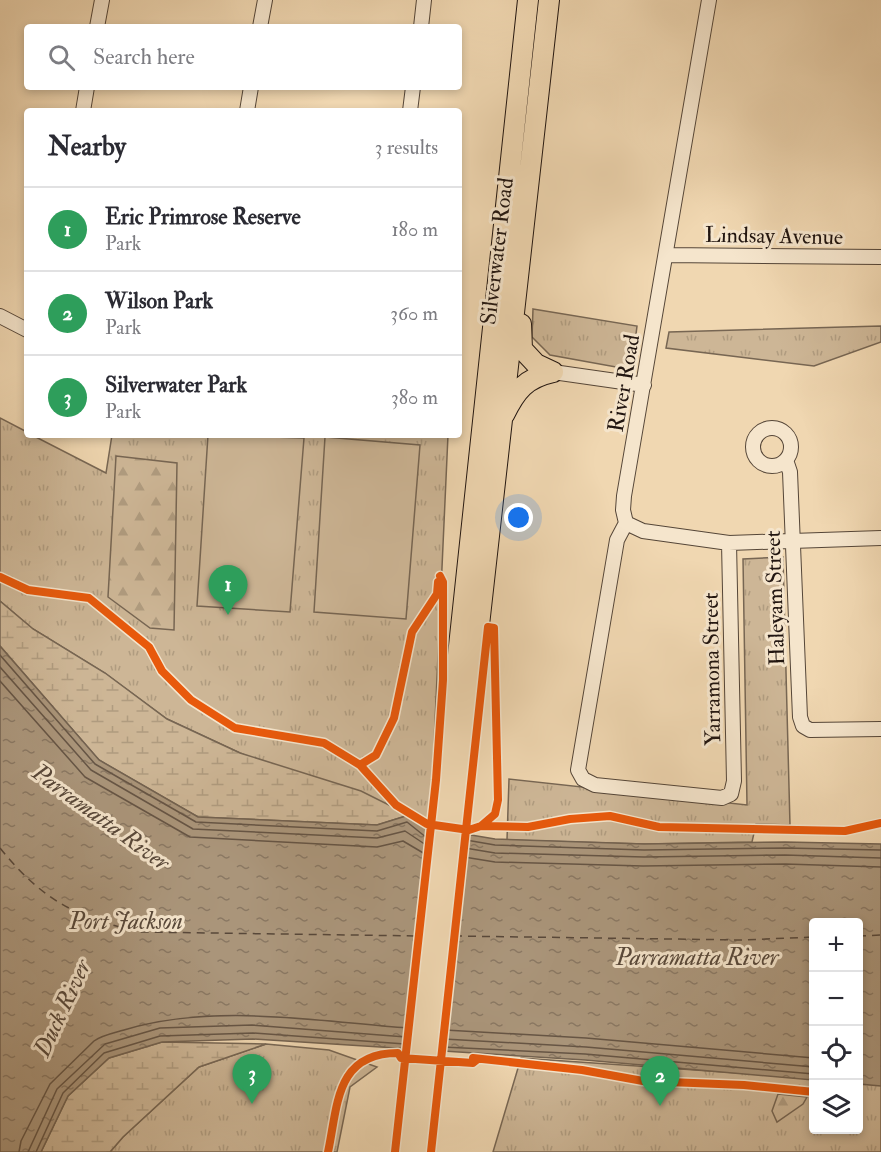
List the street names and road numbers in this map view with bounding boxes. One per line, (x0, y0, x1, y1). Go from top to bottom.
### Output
street label: Silverwater Road (474, 176, 520, 326)
street label: Lindsay Avenue (705, 221, 843, 251)
street label: River Road (602, 332, 646, 434)
street label: Haleyam Street (759, 530, 791, 666)
street label: Yarramona Street (697, 592, 727, 746)

